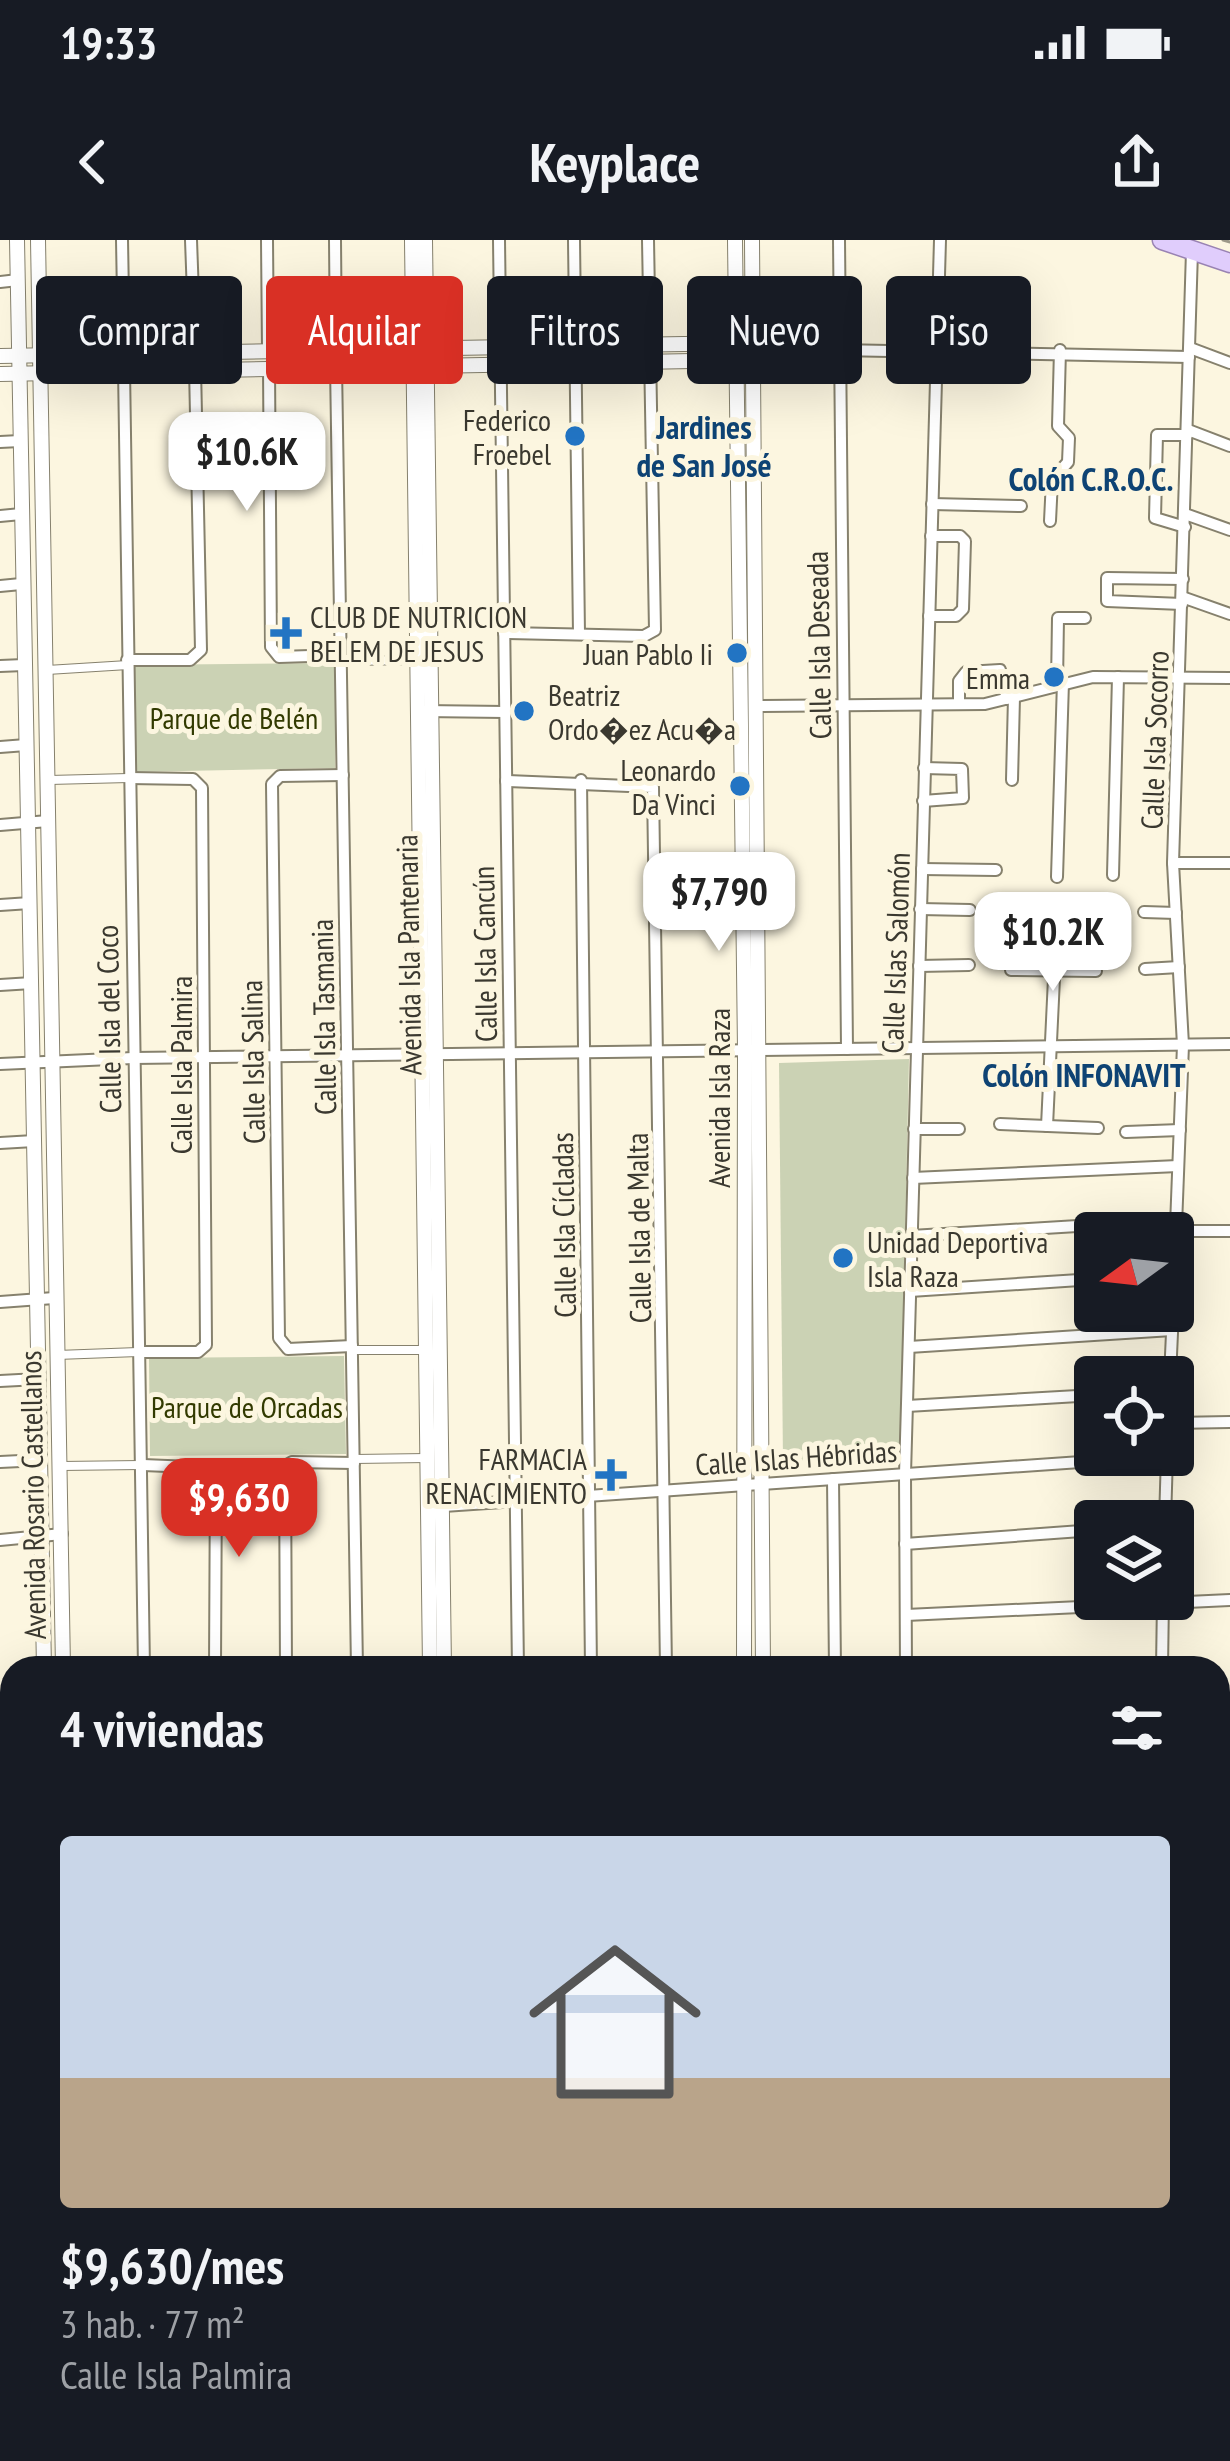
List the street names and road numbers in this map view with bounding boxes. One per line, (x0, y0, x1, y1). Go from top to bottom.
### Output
street label: Calle Isla Deseada (797, 551, 839, 739)
street label: Calle Isla Socorro (1131, 650, 1177, 830)
street label: Avenida Isla Pantenaria (386, 834, 430, 1076)
street label: Calle Islas Salomón (872, 852, 918, 1054)
street label: Calle Isla Cancún (463, 866, 505, 1042)
street label: Calle Isla Tasmania (302, 919, 344, 1115)
street label: Calle Isla del Coco (87, 925, 129, 1113)
street label: Calle Isla Palmira (161, 976, 200, 1154)
street label: Calle Isla Salina (231, 980, 273, 1144)
street label: Avenida Isla Raza (699, 1008, 738, 1188)
street label: Calle Isla Cícladas (542, 1132, 584, 1318)
street label: Calle Isla de Malta (617, 1132, 659, 1324)
street label: Avenida Rosario Castellanos (10, 1350, 54, 1640)
street label: Calle Islas Hébridas (694, 1430, 898, 1484)

